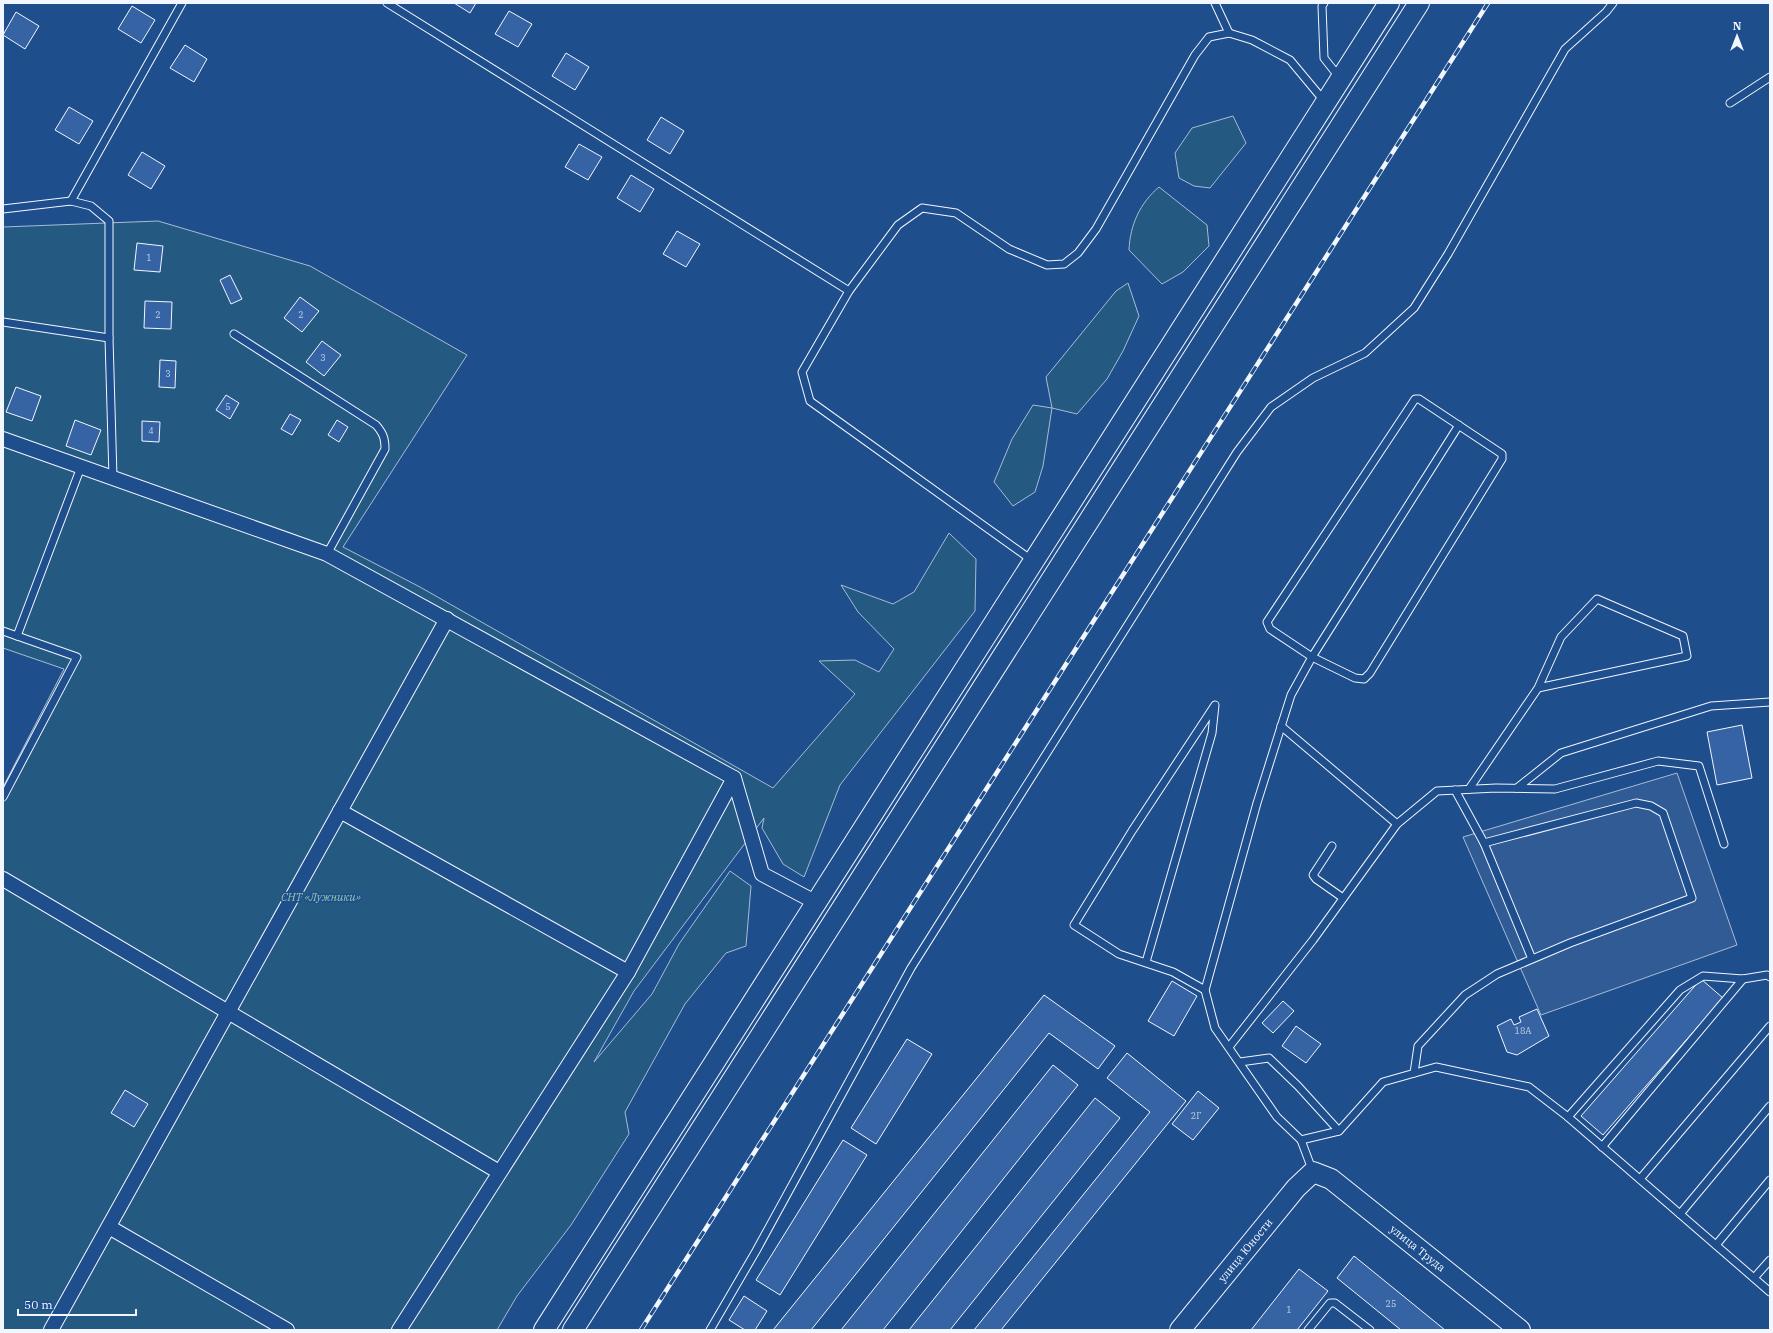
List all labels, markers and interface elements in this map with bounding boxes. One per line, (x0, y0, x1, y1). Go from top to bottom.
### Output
north arrow (1717, 16, 1757, 56)
text: N (1733, 19, 1742, 33)
house number: 1 (146, 252, 152, 263)
house number: 2 (155, 309, 161, 320)
house number: 2 (298, 309, 304, 320)
house number: 3 (320, 352, 326, 363)
house number: 3 (165, 368, 171, 379)
house number: 5 (225, 401, 231, 412)
house number: 4 (148, 425, 154, 436)
park label: СНТ «Лужники» (281, 890, 361, 904)
house number: 18А (1515, 1025, 1532, 1036)
house number: 2Г (1191, 1110, 1201, 1121)
street label: улица Юности (1215, 1215, 1275, 1285)
street label: улица Труда (1387, 1222, 1448, 1275)
scale bar (18, 1291, 136, 1317)
text: 50 m (24, 1297, 53, 1312)
house number: 25 (1386, 1298, 1396, 1309)
house number: 1 (1286, 1304, 1292, 1315)

